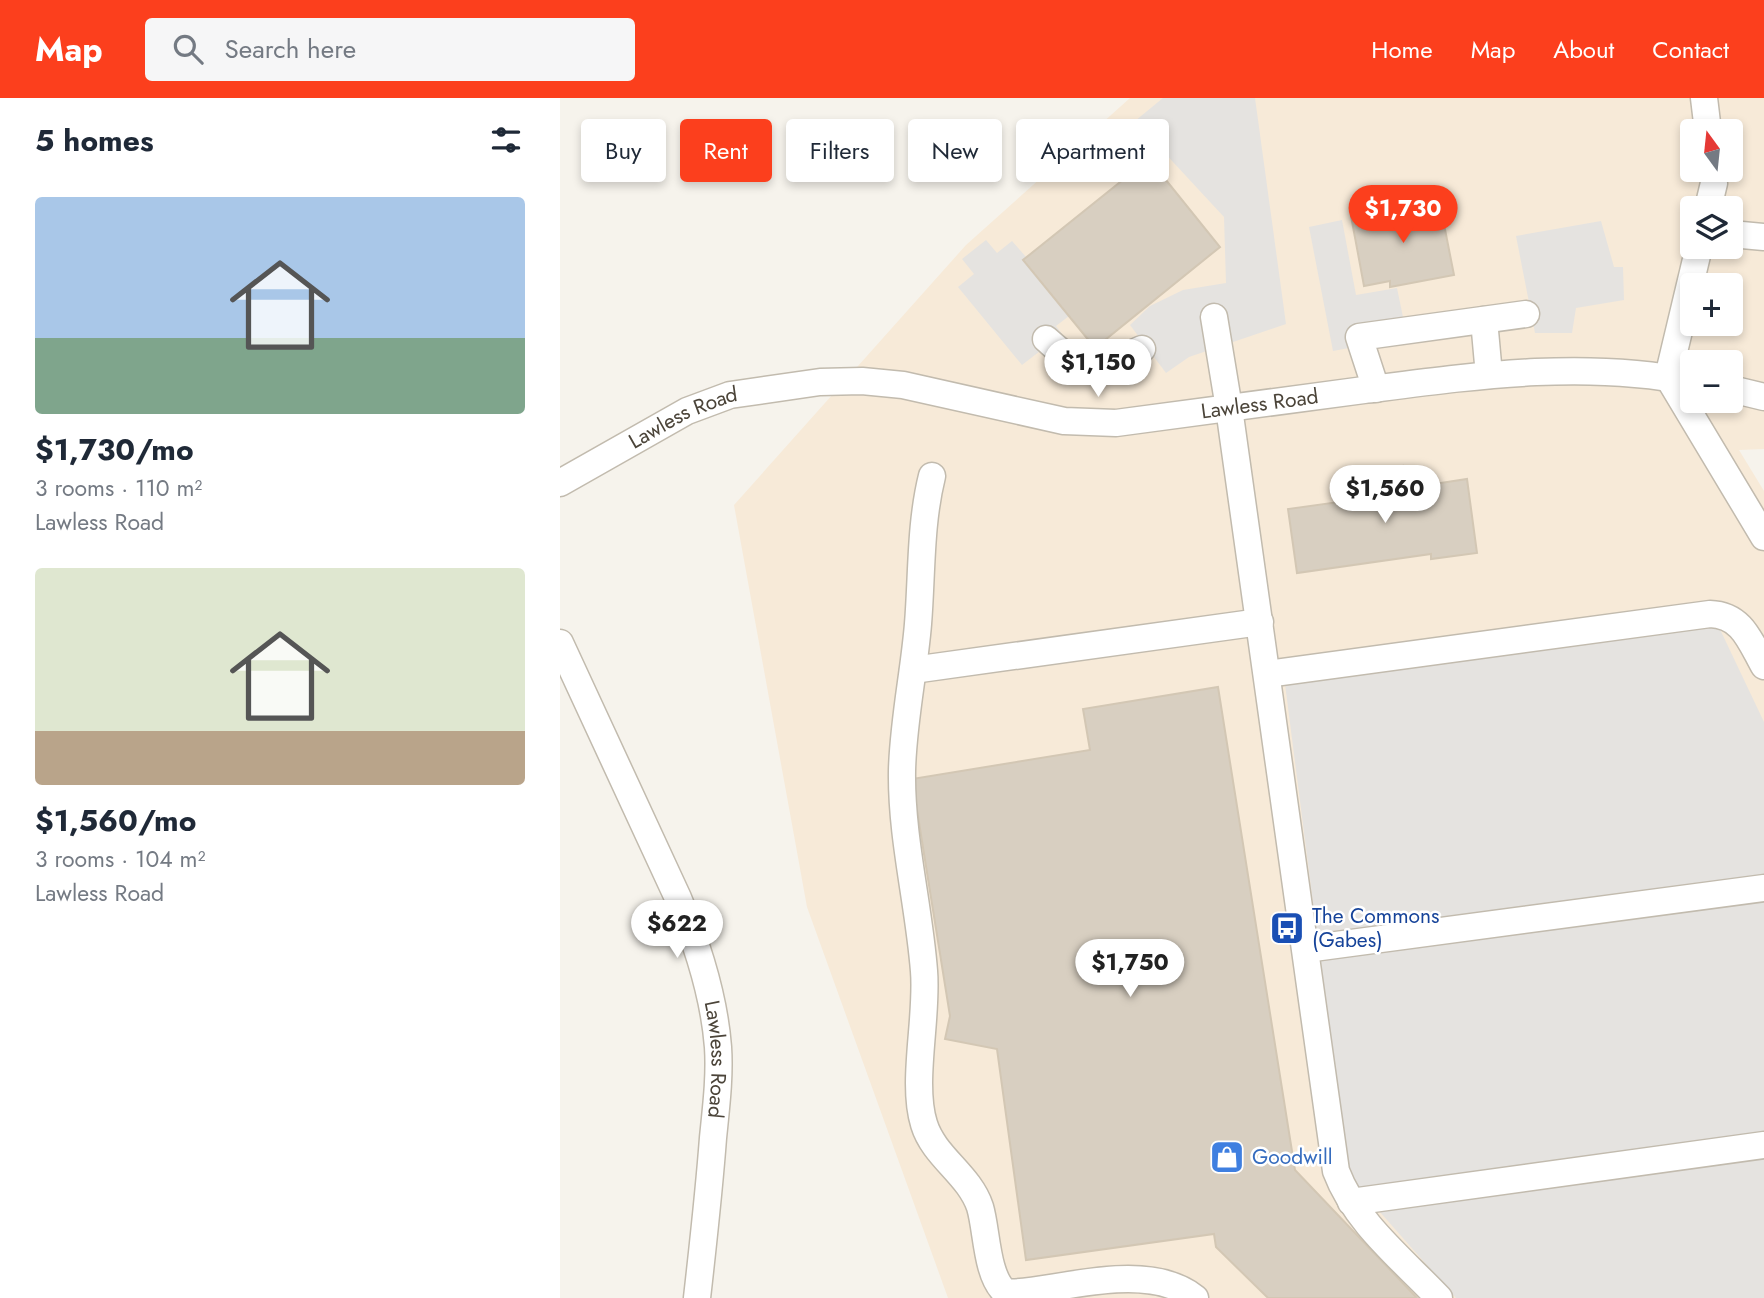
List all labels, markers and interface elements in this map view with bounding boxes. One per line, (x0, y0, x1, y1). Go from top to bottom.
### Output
search box (145, 18, 635, 81)
text: Map (35, 26, 103, 73)
icon: search (169, 30, 207, 68)
text: Search here (225, 30, 356, 68)
text: Home (1371, 32, 1433, 67)
text: Map (1471, 32, 1515, 67)
text: About (1553, 32, 1614, 67)
text: Contact (1652, 32, 1729, 67)
text: 5 homes (35, 119, 154, 162)
chip: Buy (581, 119, 666, 182)
chip: Rent (680, 119, 772, 182)
chip: Filters (786, 119, 894, 182)
chip: New (908, 119, 1002, 182)
chip: Apartment (1016, 119, 1169, 182)
north arrow (1680, 119, 1743, 182)
map controls (1680, 119, 1743, 413)
icon: filters (487, 121, 525, 159)
pin: $1,730 (1346, 186, 1460, 245)
text: $1,730 (1365, 191, 1441, 225)
button: layers (1680, 196, 1743, 259)
icon: home (217, 242, 343, 368)
button: + (1680, 273, 1743, 336)
pin: $1,150 (1041, 340, 1155, 399)
text: $1,150 (1060, 345, 1136, 379)
button: − (1680, 350, 1743, 413)
street label: Lawless Road (623, 379, 739, 456)
street label: Lawless Road (1199, 381, 1320, 426)
text: $1,730/mo (35, 428, 194, 471)
pin: $1,560 (1328, 466, 1442, 525)
text: 3 rooms · 110 m² (35, 471, 202, 505)
text: $1,560 (1346, 471, 1424, 505)
text: Lawless Road (35, 505, 164, 539)
icon: home (217, 613, 343, 739)
text: $1,560/mo (35, 799, 196, 842)
text: 3 rooms · 104 m² (35, 842, 205, 876)
text: Lawless Road (35, 876, 164, 910)
pin: $622 (636, 900, 718, 960)
place label: The Commons (Gabes) (1312, 901, 1439, 955)
text: $622 (647, 906, 707, 940)
bus stop icon: The Commons (Gabes) (1268, 909, 1306, 947)
pin: $1,750 (1073, 940, 1187, 999)
text: $1,750 (1091, 945, 1169, 979)
street label: Lawless Road (697, 998, 734, 1119)
shop icon: Goodwill (1208, 1138, 1246, 1176)
place label: Goodwill (1252, 1142, 1333, 1172)

